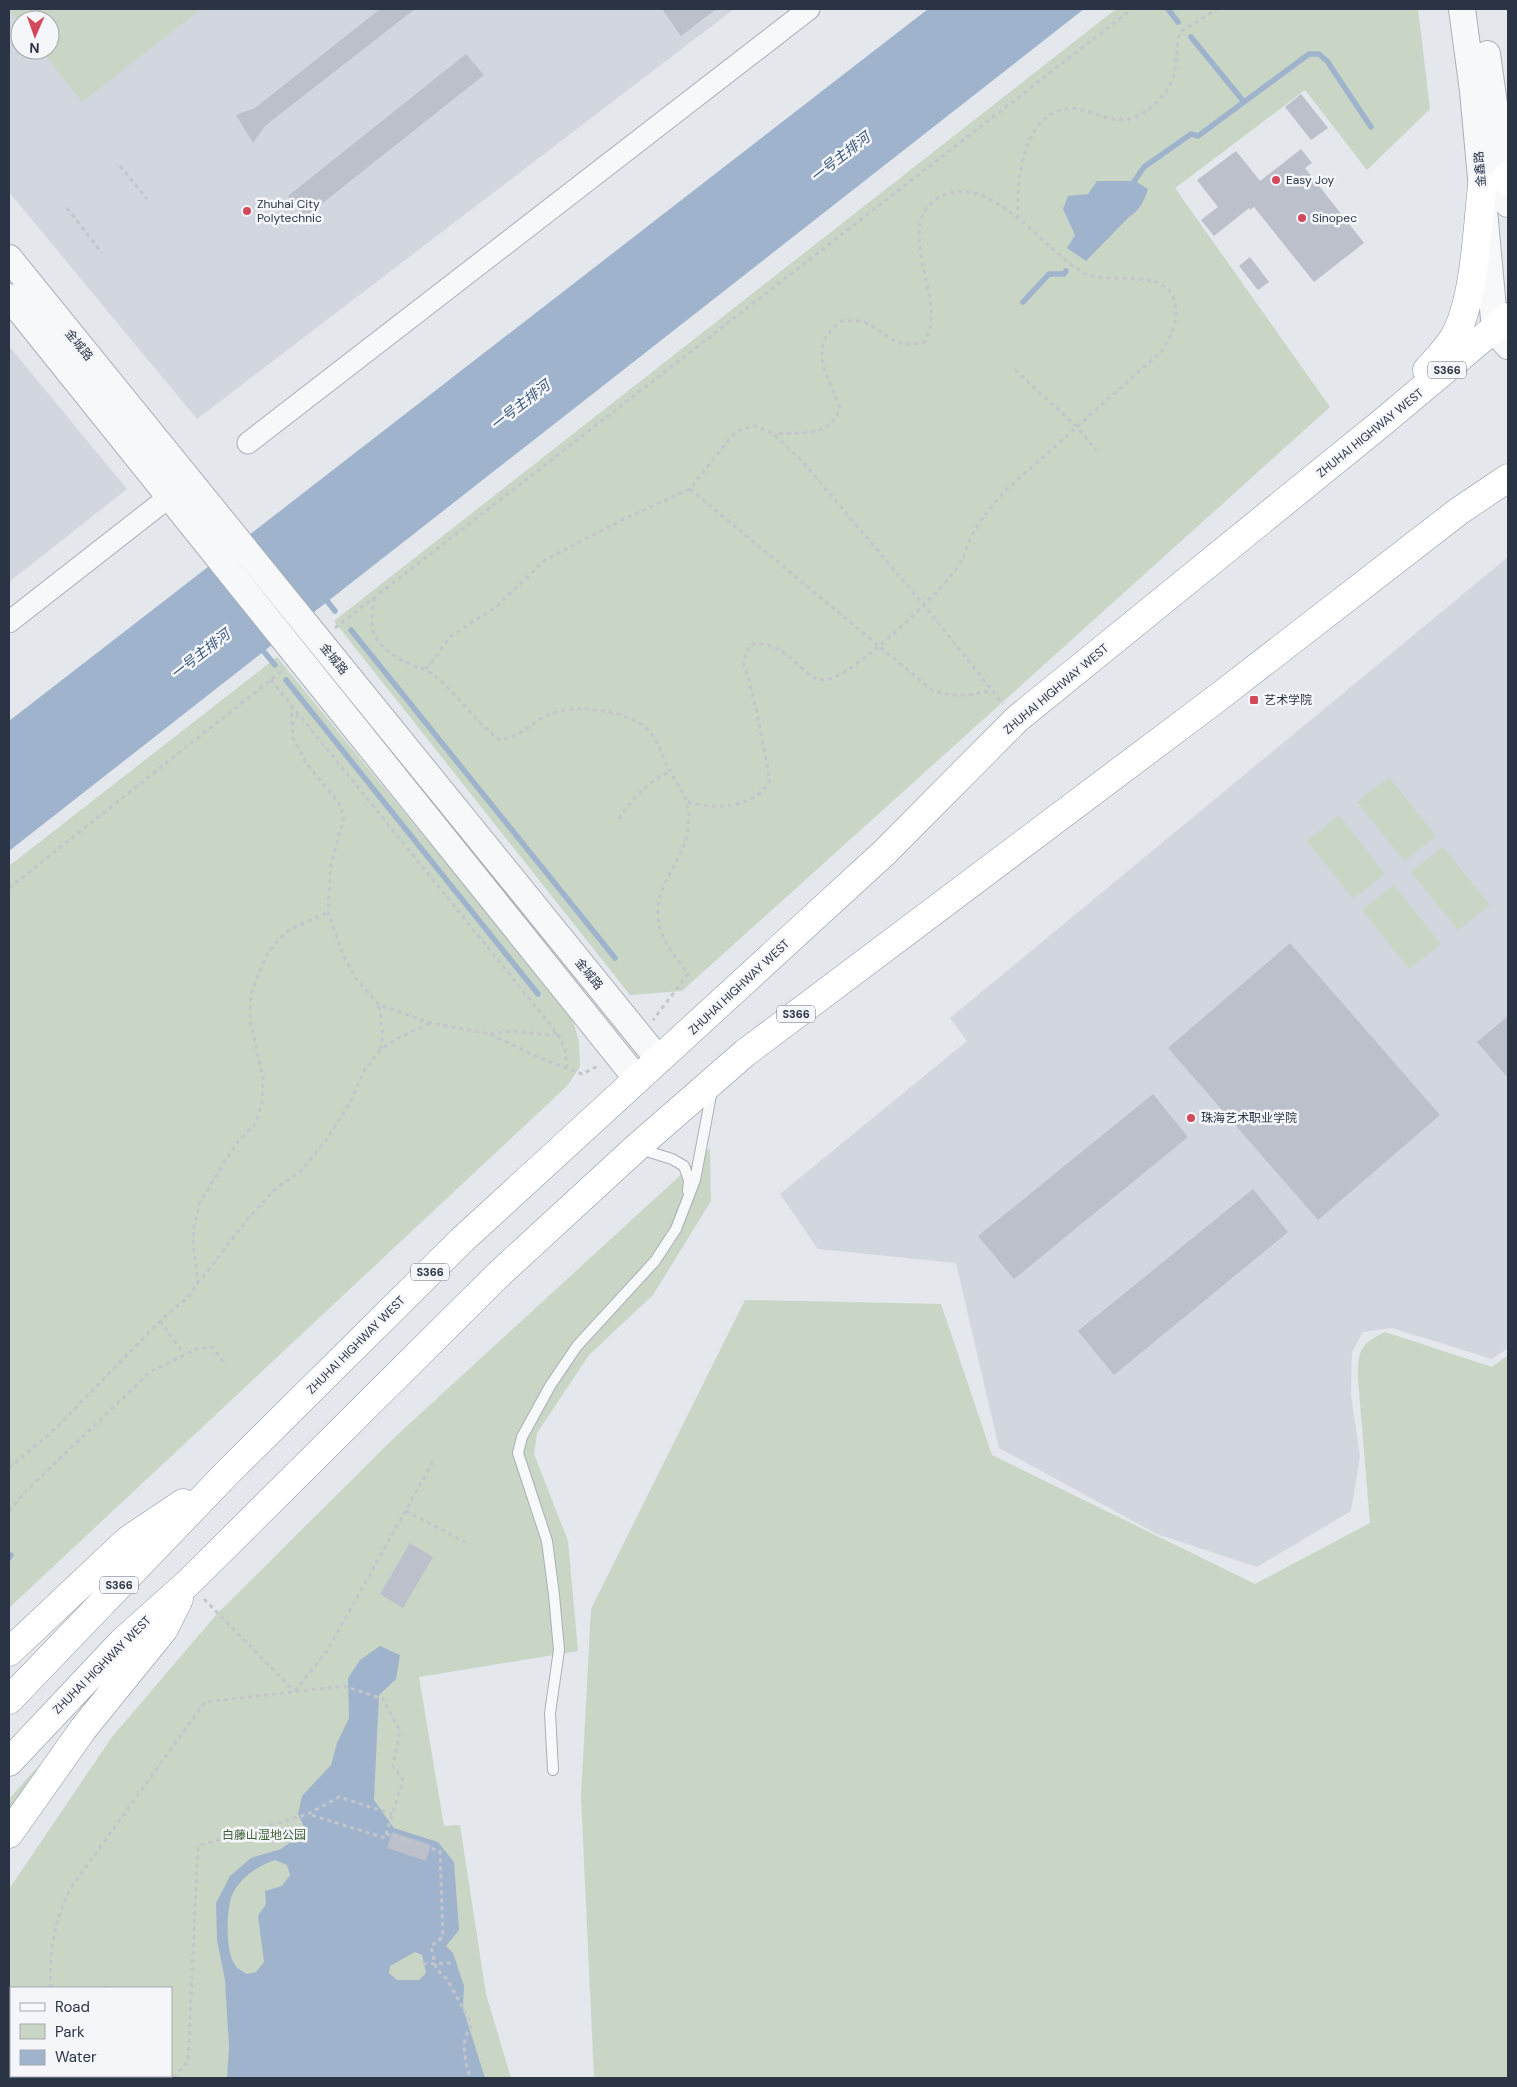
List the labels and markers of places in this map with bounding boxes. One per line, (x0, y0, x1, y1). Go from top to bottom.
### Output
place label: Easy Joy (1286, 172, 1335, 188)
marker: Easy Joy (1270, 174, 1282, 186)
place label: Zhuhai City Polytechnic (257, 196, 322, 226)
marker: Zhuhai City Polytechnic (241, 205, 253, 217)
place label: Sinopec (1312, 210, 1357, 226)
marker: Sinopec (1296, 212, 1308, 224)
place label: 艺术学院 (1264, 692, 1312, 708)
marker: 艺术学院 (1248, 694, 1260, 706)
place label: 珠海艺术职业学院 (1201, 1110, 1297, 1126)
marker: 珠海艺术职业学院 (1185, 1112, 1197, 1124)

